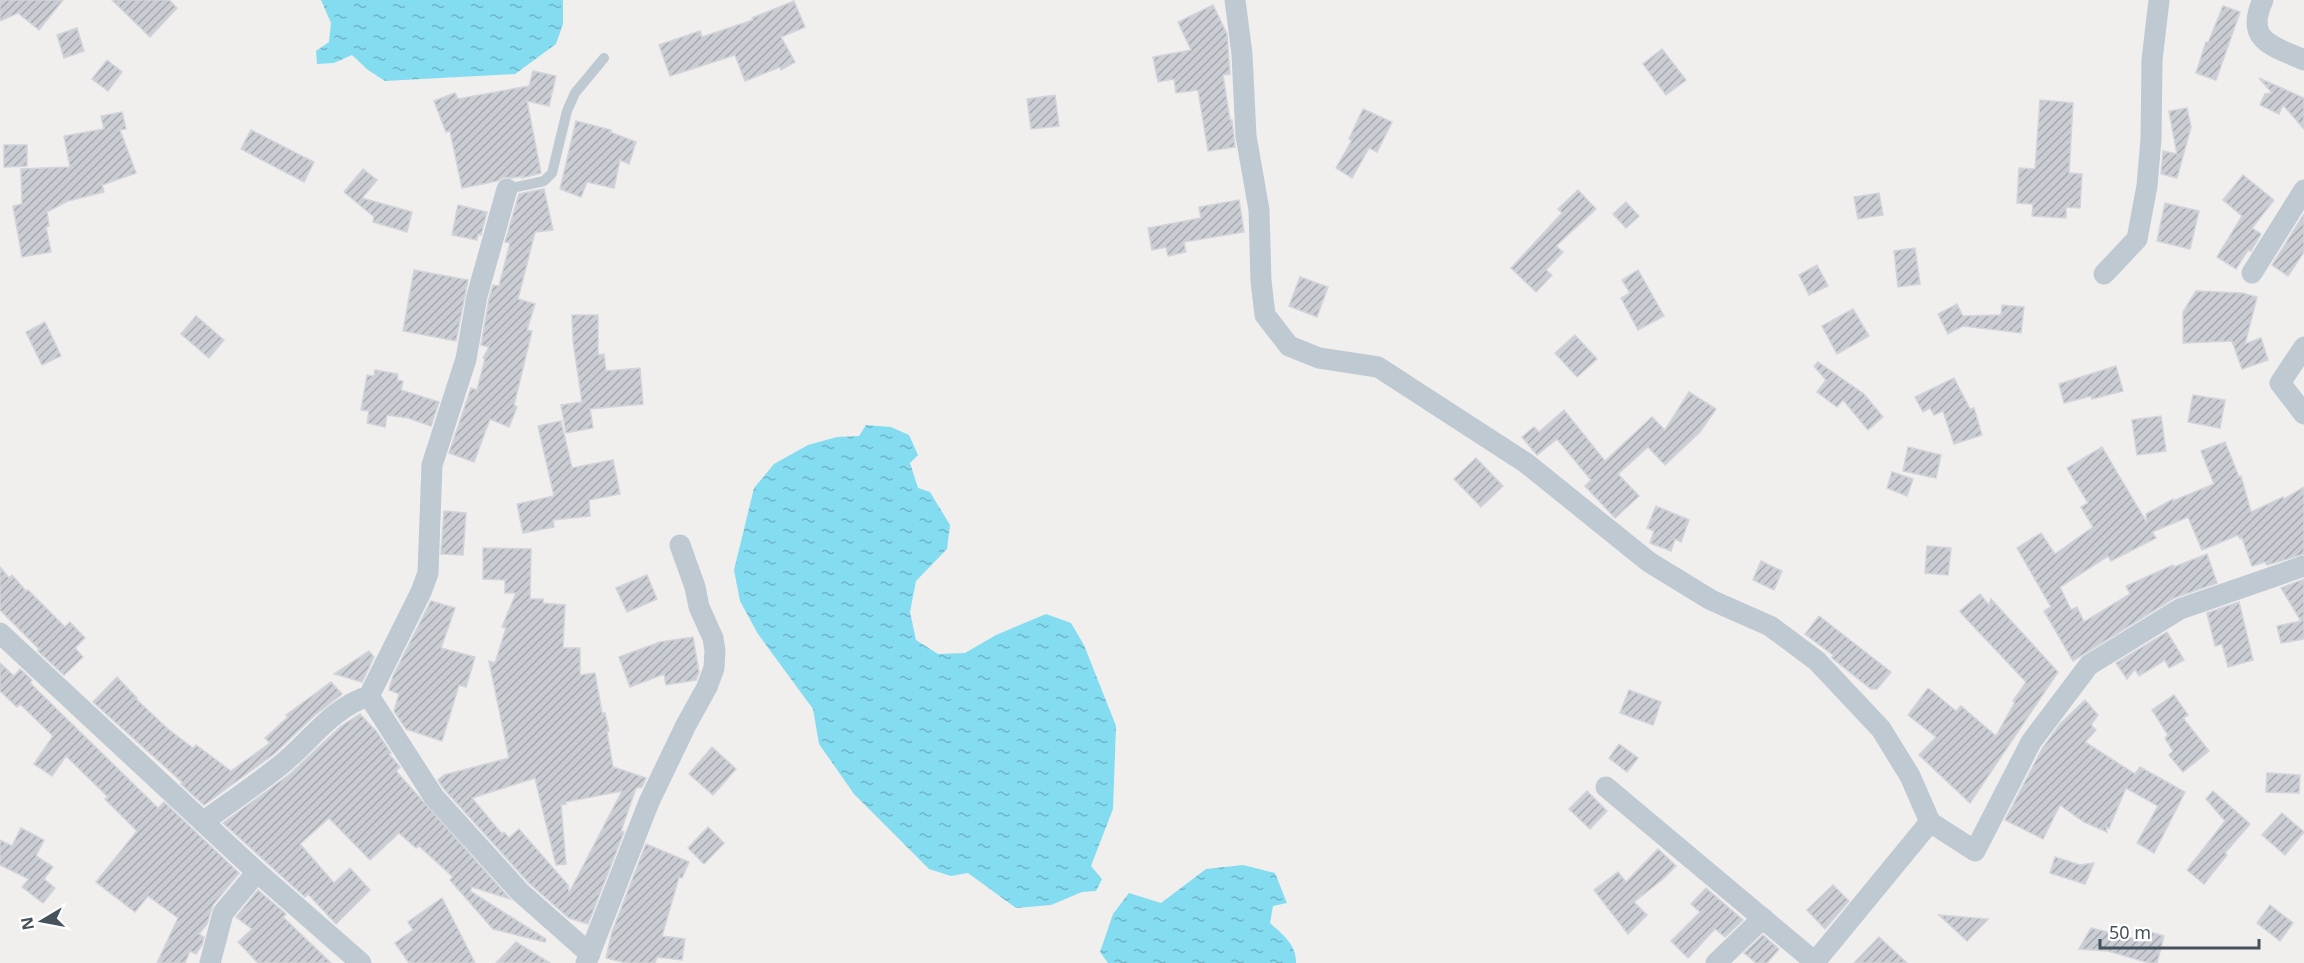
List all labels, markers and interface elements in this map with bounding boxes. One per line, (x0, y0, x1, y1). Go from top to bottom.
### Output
north arrow (12, 891, 72, 951)
scale bar (2100, 912, 2259, 950)
text: N (15, 915, 39, 932)
text: 50 m (2109, 920, 2151, 944)

